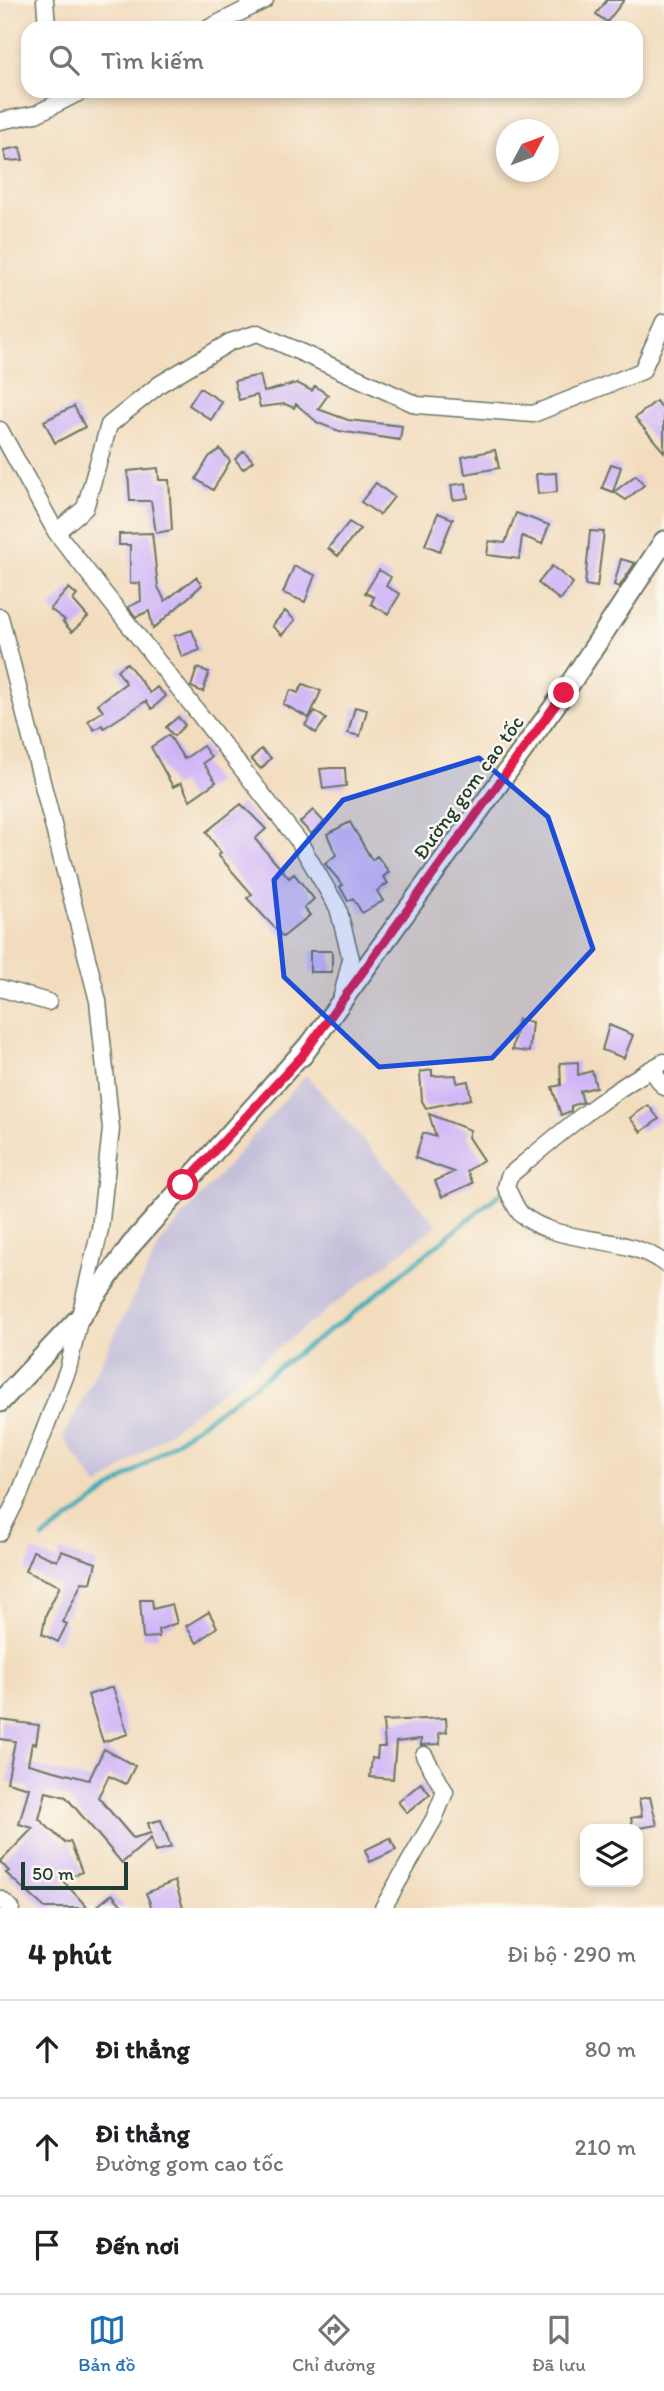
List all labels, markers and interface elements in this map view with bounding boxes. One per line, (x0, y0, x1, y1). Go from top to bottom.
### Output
search box (21, 21, 643, 98)
icon: search (45, 41, 83, 79)
text: Tìm kiếm (101, 44, 204, 76)
north arrow (496, 119, 559, 182)
route end (548, 677, 579, 708)
street label: Đường gom cao tốc (407, 710, 529, 864)
route start (167, 1169, 198, 1200)
map controls (580, 1824, 643, 1887)
button: layers (580, 1824, 643, 1887)
scale bar (21, 1859, 128, 1891)
text: 50 m (32, 1862, 74, 1885)
text: 4 phút (28, 1935, 112, 1972)
text: Đi bộ · 290 m (507, 1940, 636, 1968)
icon: ahead (28, 2030, 66, 2068)
text: Đi thẳng (95, 2033, 190, 2065)
text: 80 m (585, 2035, 636, 2063)
text: Đi thẳng (95, 2117, 190, 2149)
icon: ahead (28, 2128, 66, 2166)
text: 210 m (575, 2133, 636, 2161)
text: Đường gom cao tốc (95, 2149, 284, 2177)
icon: arrive (28, 2226, 66, 2264)
text: Đến nơi (95, 2229, 180, 2261)
tab: Bản đồ (78, 2311, 136, 2376)
tab: Chỉ đường (292, 2311, 375, 2376)
tab: Đã lưu (532, 2311, 586, 2376)

